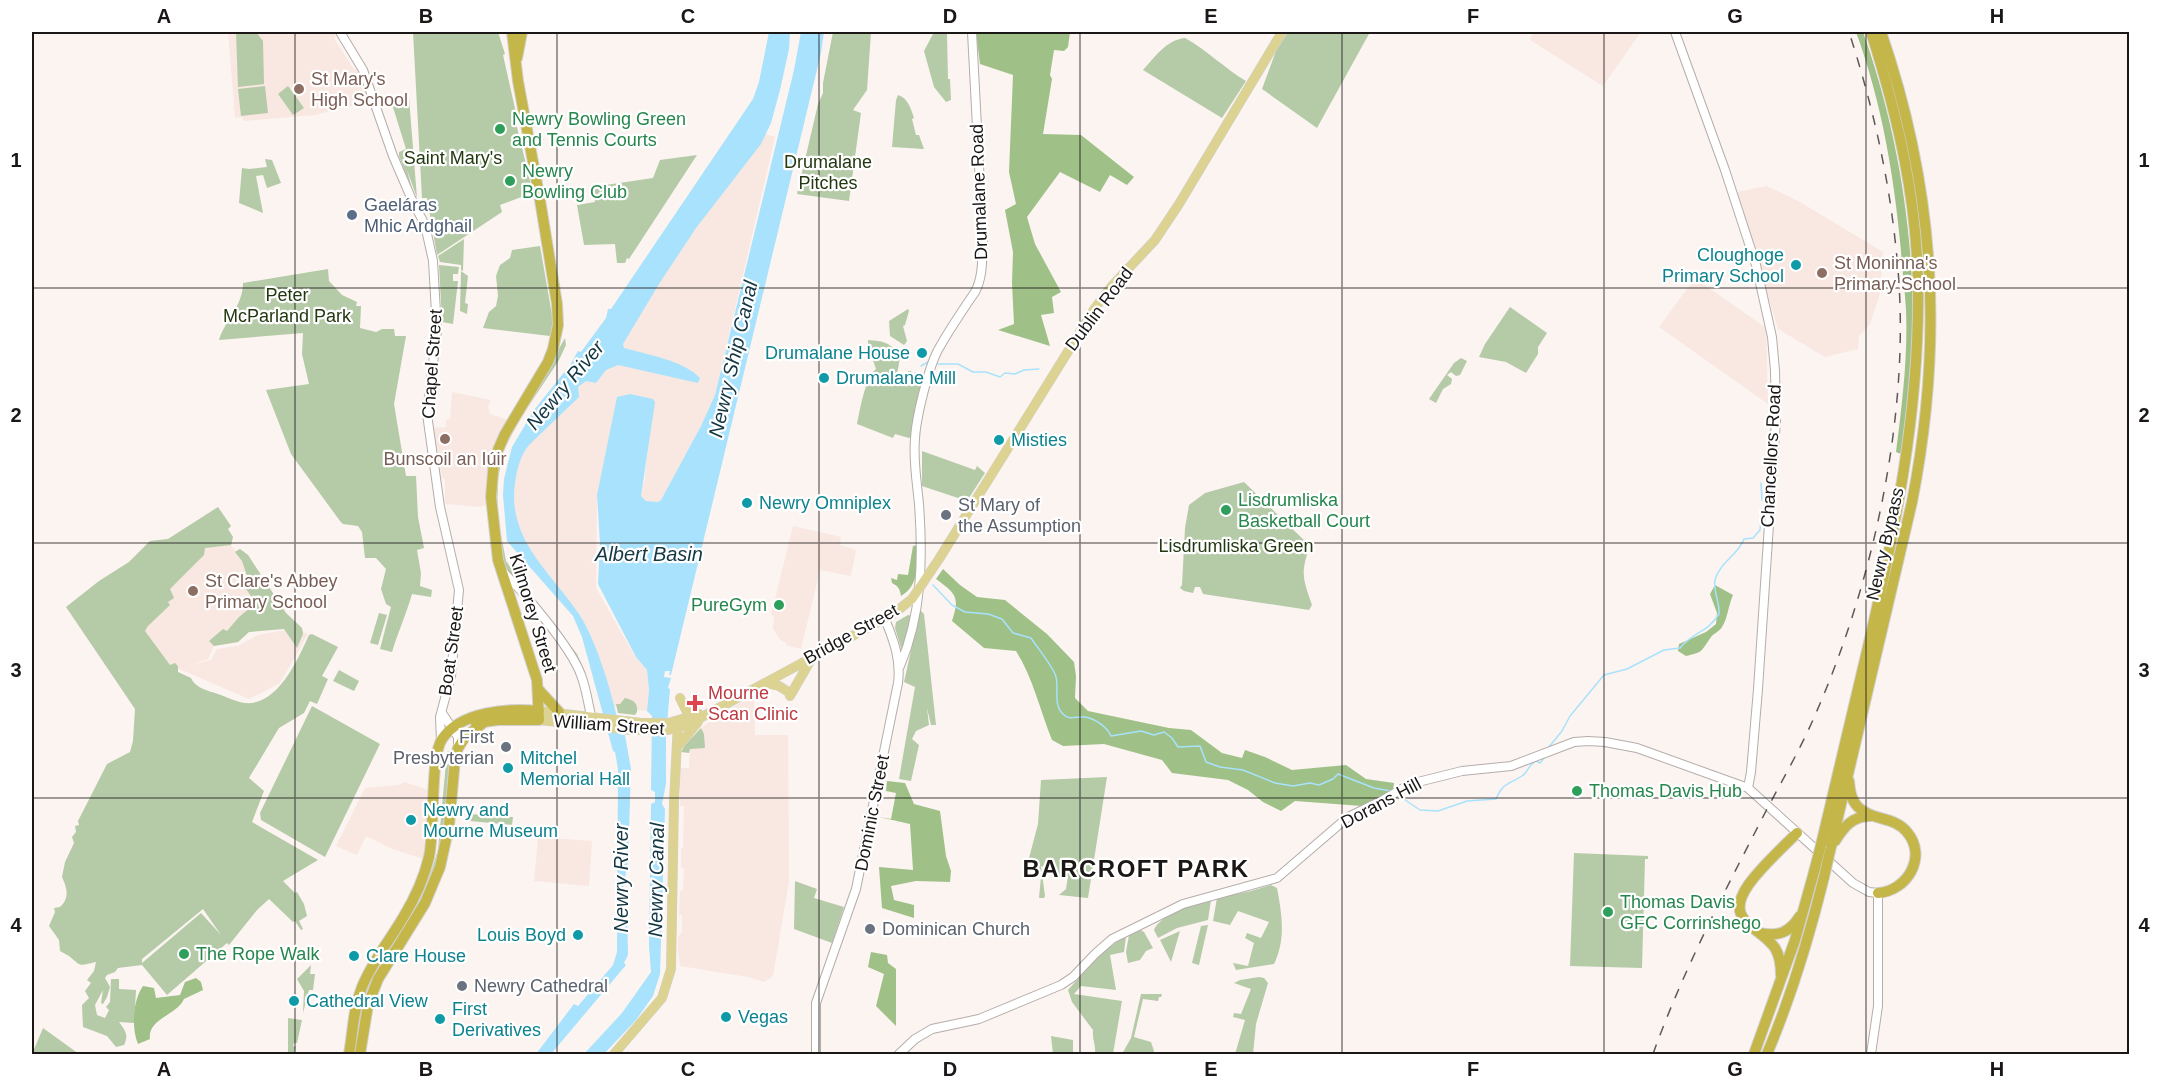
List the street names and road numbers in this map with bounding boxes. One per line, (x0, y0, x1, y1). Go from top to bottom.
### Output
street label: Drumalane Road (967, 124, 991, 260)
street label: Dublin Road (1061, 263, 1137, 355)
street label: Chapel Street (418, 308, 446, 420)
street label: Chancellors Road (1757, 384, 1785, 528)
street label: Newry Bypass (1862, 486, 1908, 602)
street label: Kilmorey Street (505, 551, 561, 675)
street label: Bridge Street (800, 600, 902, 668)
street label: Boat Street (435, 605, 467, 697)
street label: William Street (553, 711, 665, 739)
street label: Dominic Street (851, 753, 893, 873)
street label: Dorans Hill (1337, 774, 1425, 832)

